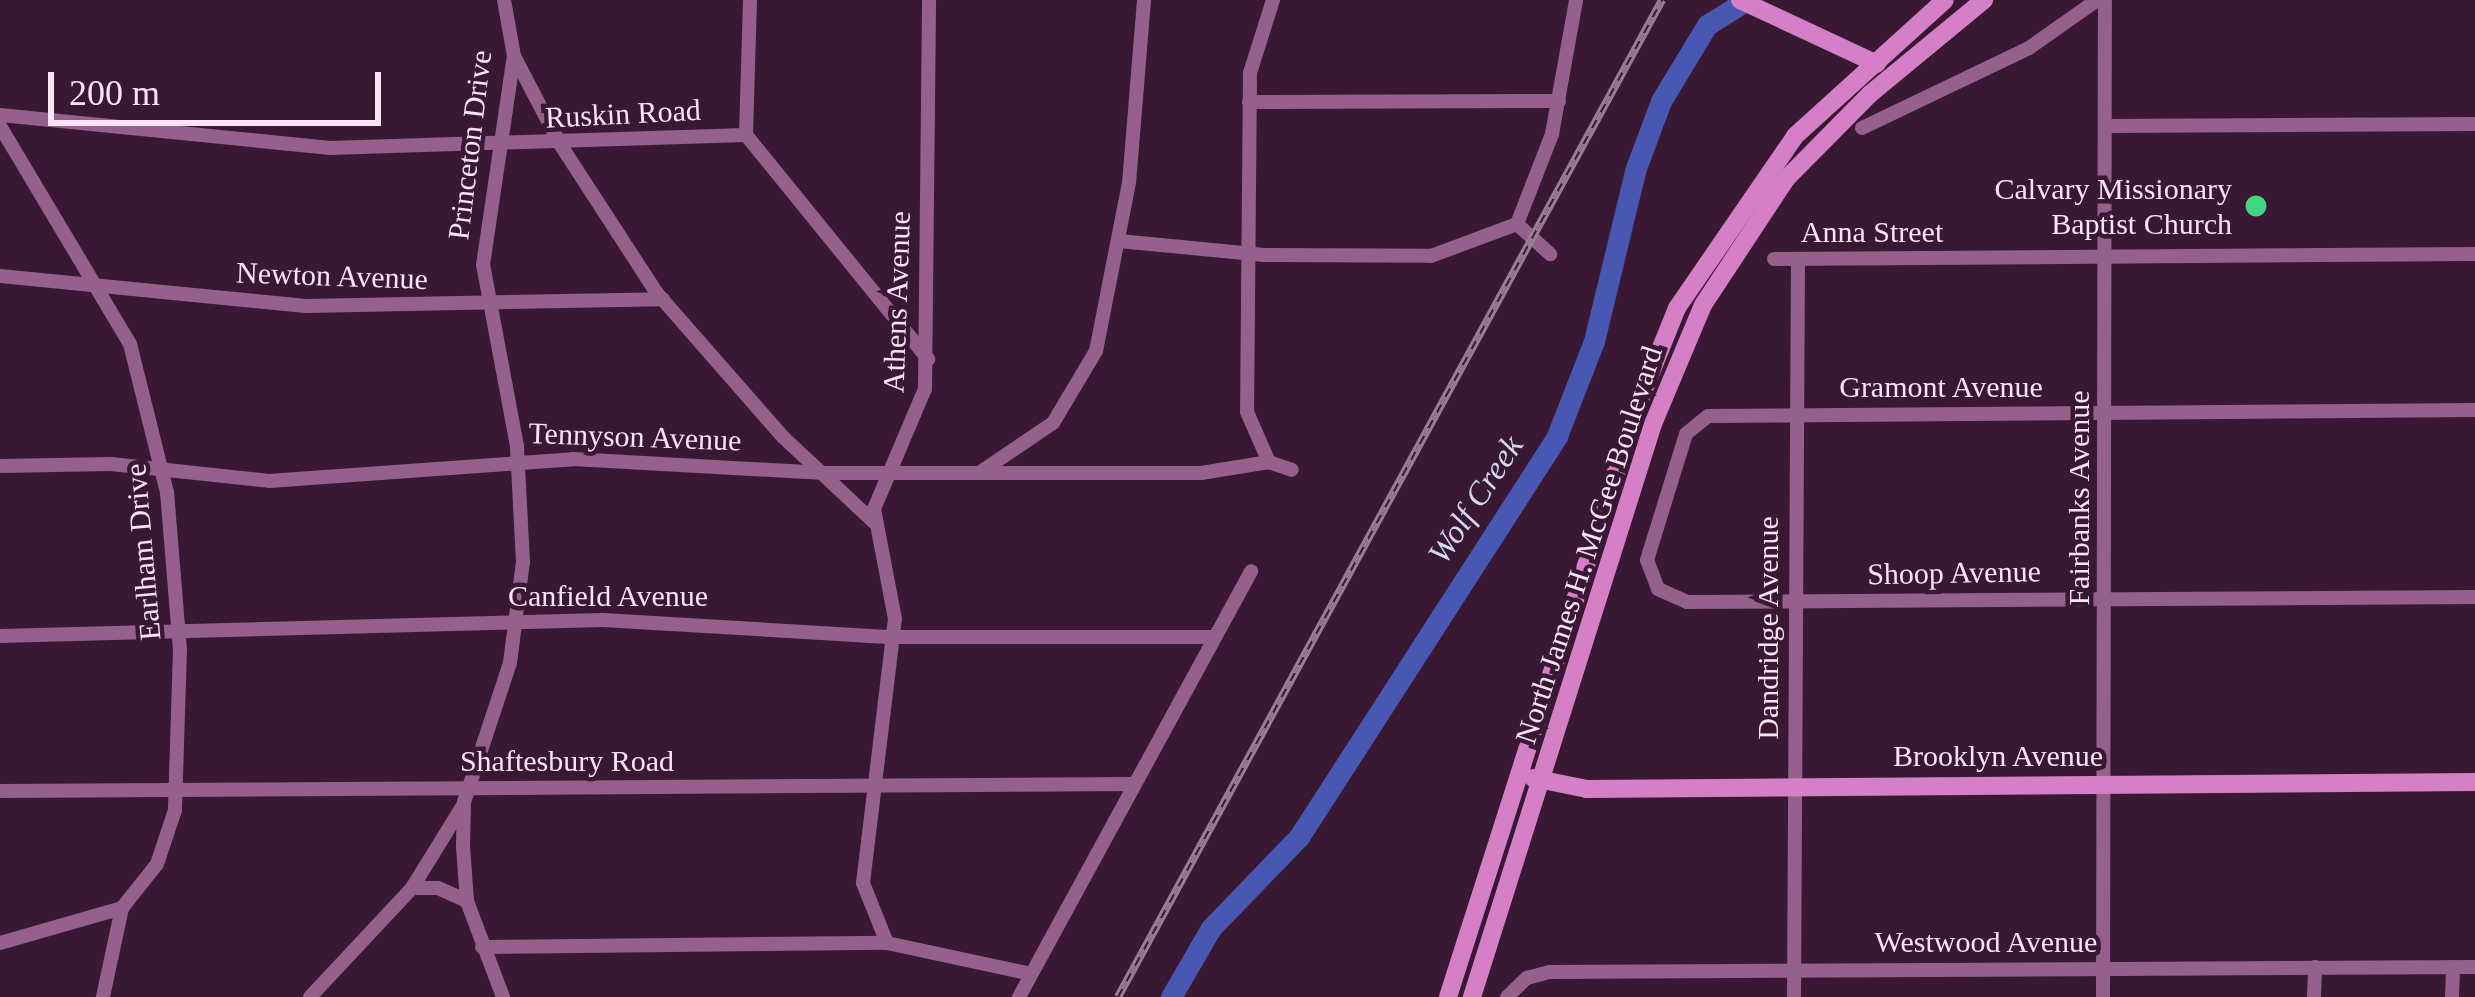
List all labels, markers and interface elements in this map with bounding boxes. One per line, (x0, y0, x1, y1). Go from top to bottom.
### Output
scale bar (54, 48, 387, 122)
street label: Princeton Drive (441, 48, 499, 242)
text: 200 m (69, 73, 160, 113)
street label: Ruskin Road (544, 92, 702, 136)
place label: Calvary Missionary Baptist Church (1995, 171, 2232, 242)
marker: Calvary Missionary Baptist Church (2243, 193, 2269, 219)
street label: Athens Avenue (876, 210, 918, 394)
street label: Anna Street (1801, 214, 1943, 250)
street label: Newton Avenue (235, 255, 429, 297)
street label: North James H. McGee Boulevard (1508, 342, 1670, 748)
street label: Gramont Avenue (1838, 369, 2044, 405)
street label: Fairbanks Avenue (2061, 390, 2097, 606)
street label: Tennyson Avenue (527, 415, 743, 459)
water label: Wolf Creek (1420, 428, 1532, 572)
street label: Earlham Drive (117, 462, 169, 642)
street label: Dandridge Avenue (1750, 515, 1786, 741)
street label: Shoop Avenue (1866, 553, 2042, 593)
street label: Canfield Avenue (507, 578, 709, 614)
street label: Brooklyn Avenue (1892, 738, 2104, 774)
street label: Shaftesbury Road (460, 743, 674, 779)
street label: Westwood Avenue (1874, 924, 2098, 960)

